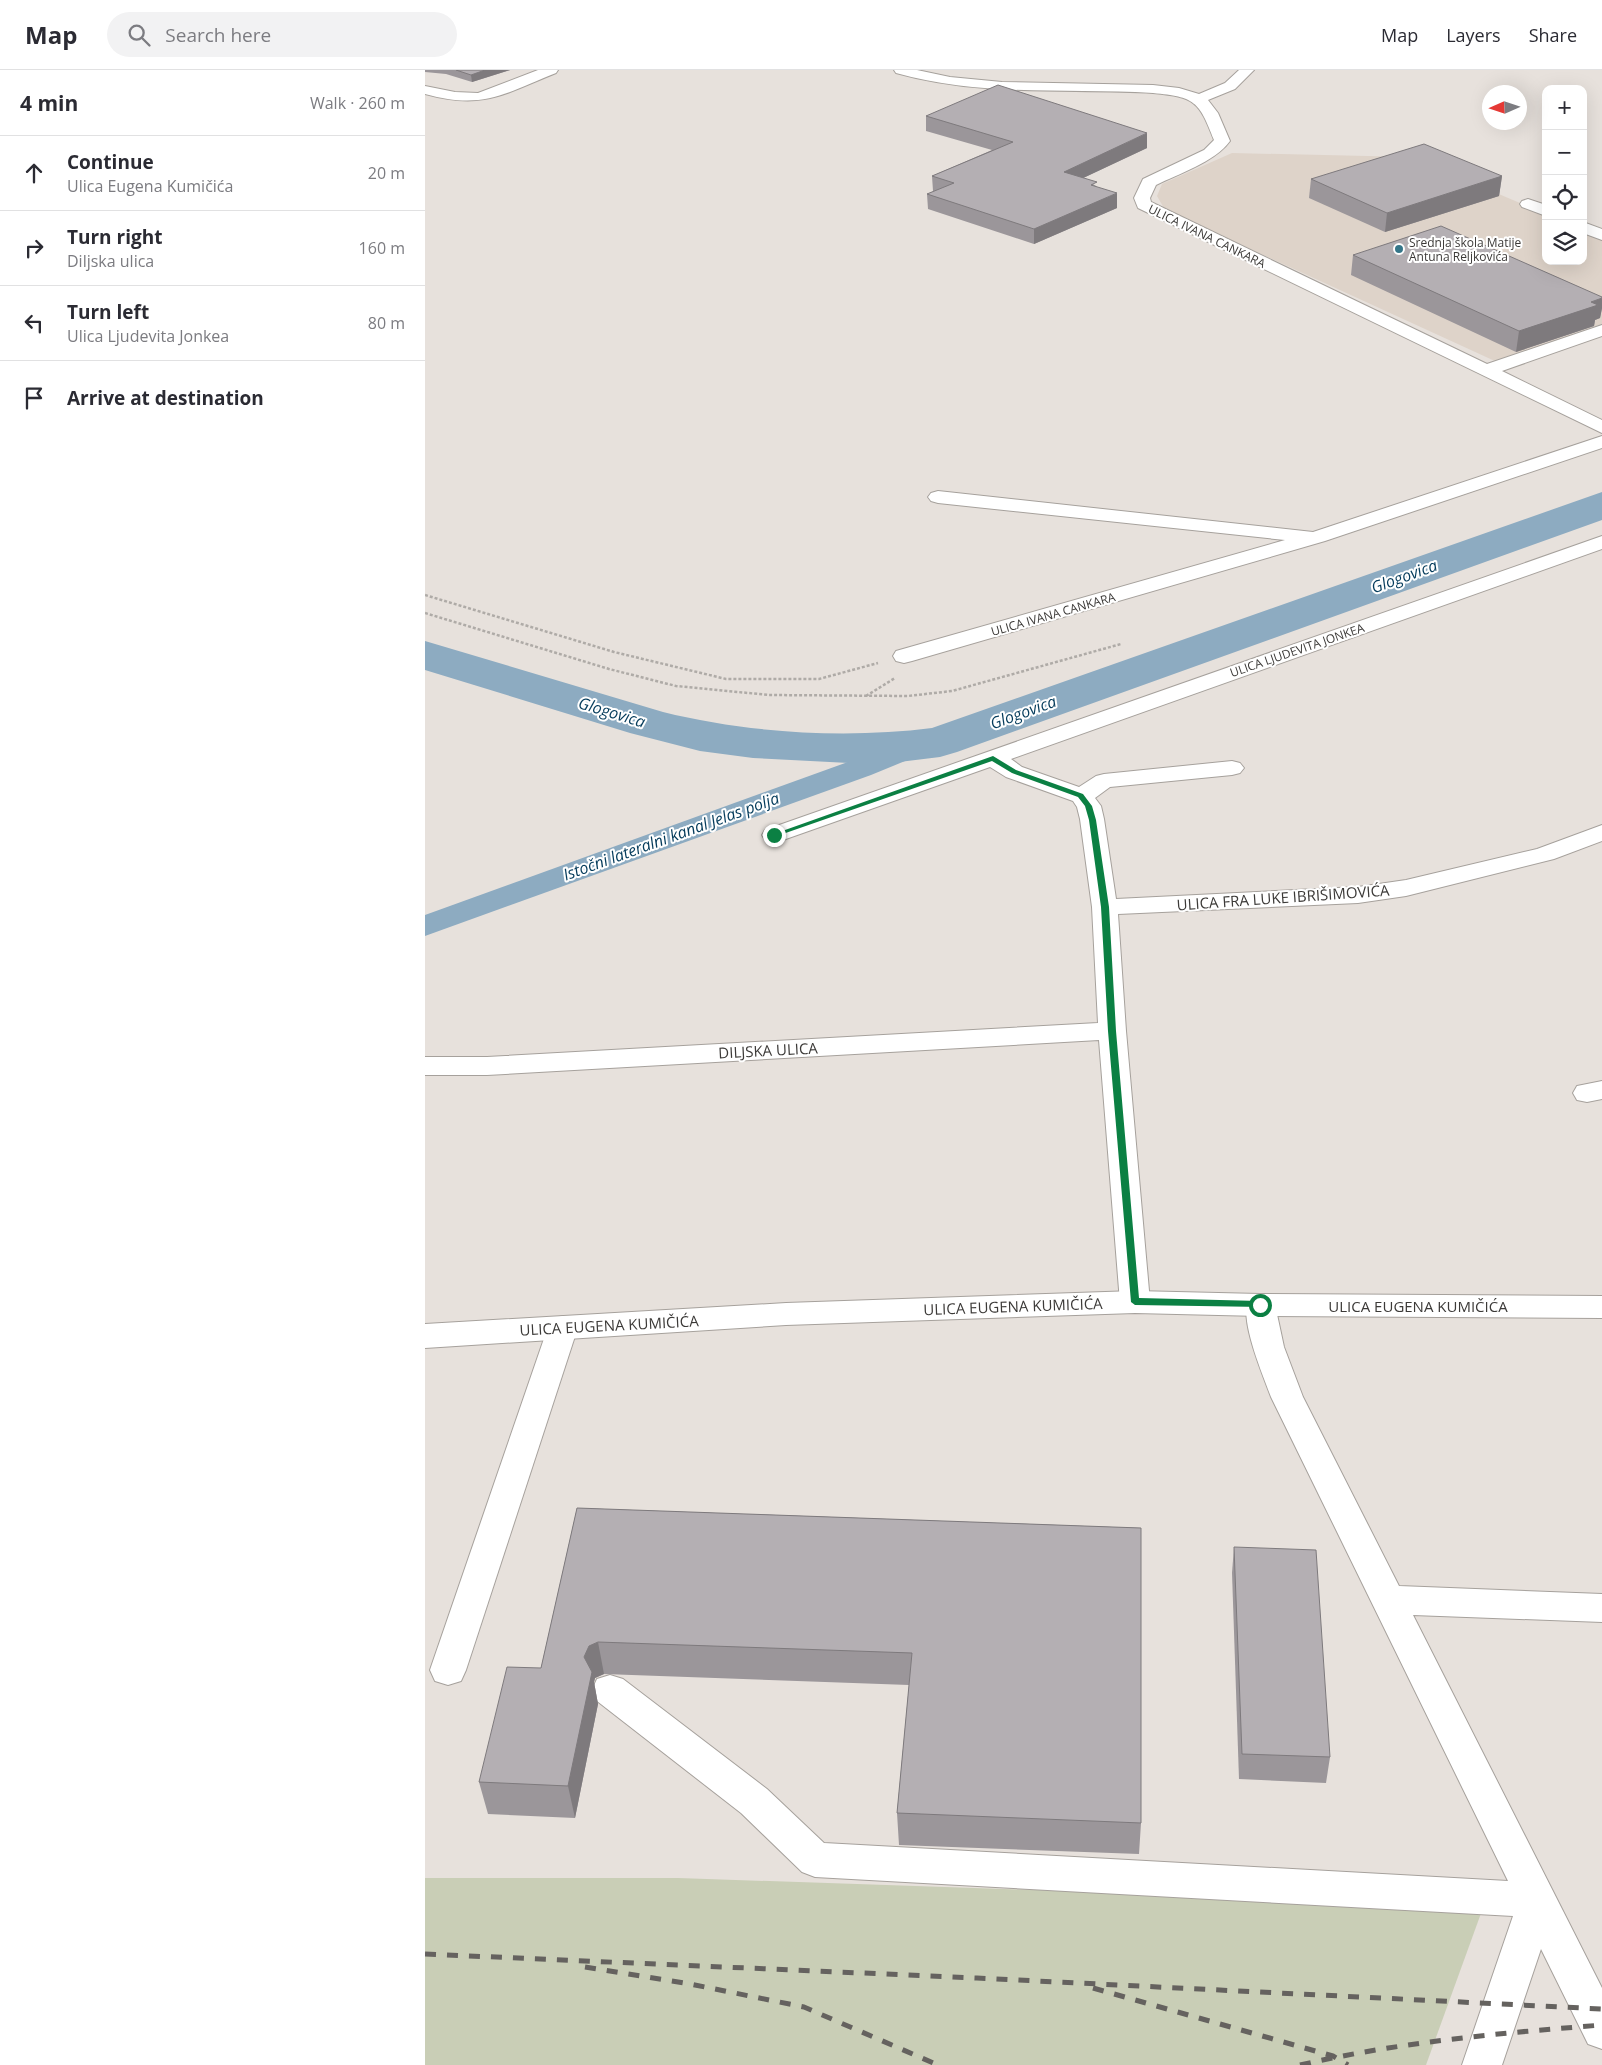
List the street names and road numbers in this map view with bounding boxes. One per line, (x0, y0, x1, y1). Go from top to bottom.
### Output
street label: ULICA IVANA CANKARA (1145, 200, 1269, 272)
street label: ULICA IVANA CANKARA (989, 588, 1118, 640)
street label: ULICA LJUDEVITA JONKEA (1227, 619, 1367, 681)
street label: ULICA FRA LUKE IBRIŠIMOVIĆA (1176, 880, 1391, 914)
street label: DILJSKA ULICA (718, 1037, 819, 1063)
street label: ULICA EUGENA KUMIČIĆA (923, 1293, 1103, 1319)
street label: ULICA EUGENA KUMIČIĆA (1328, 1296, 1508, 1316)
street label: ULICA EUGENA KUMIČIĆA (519, 1310, 700, 1340)

